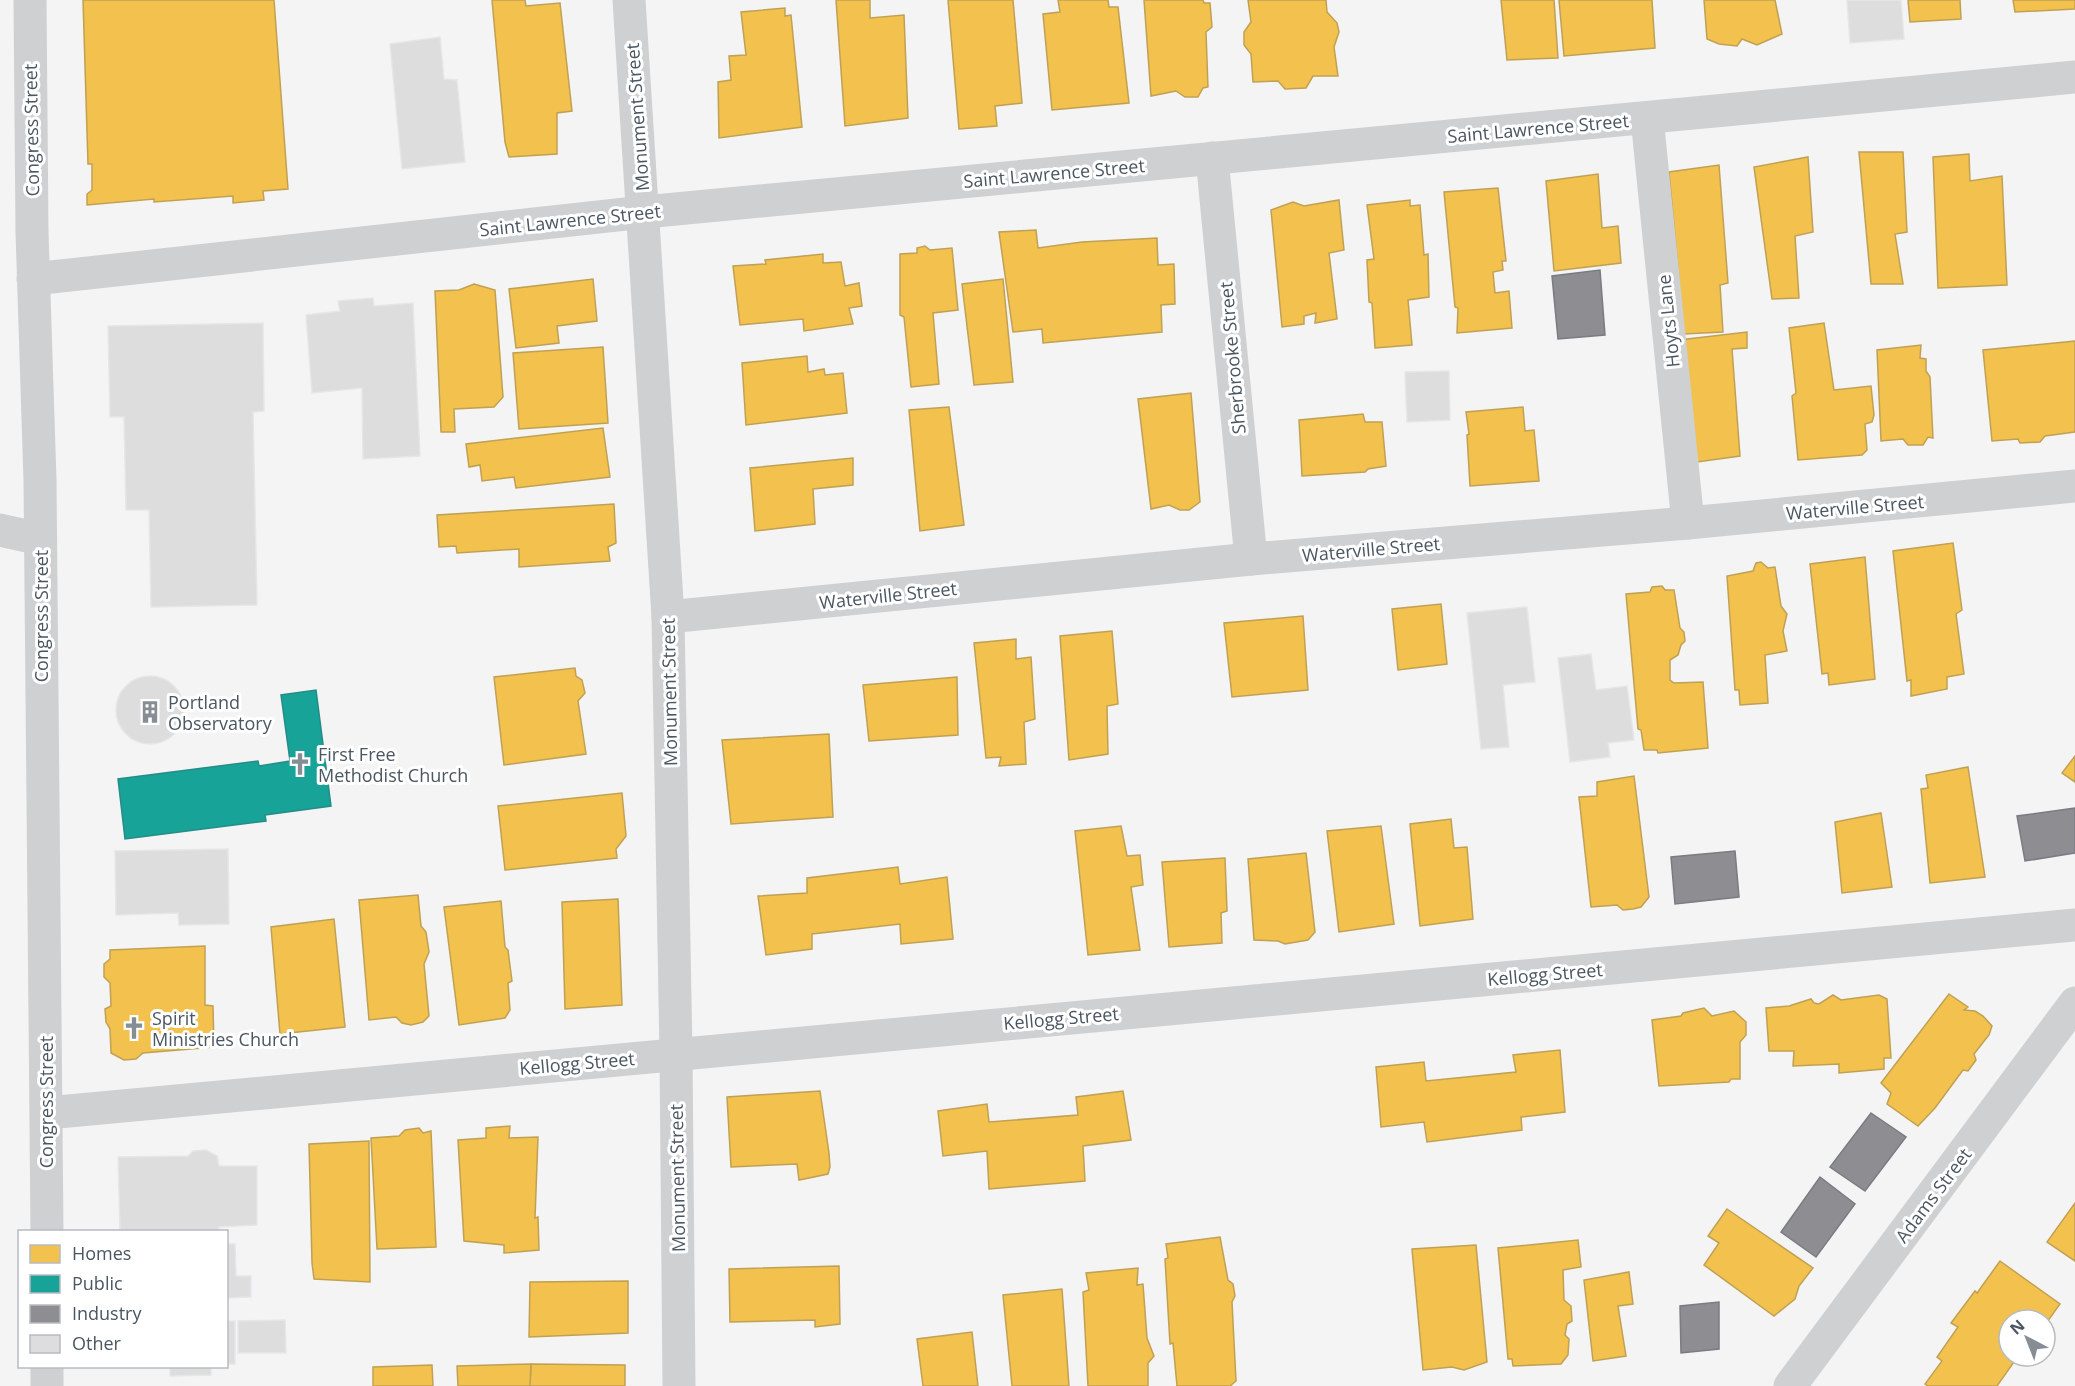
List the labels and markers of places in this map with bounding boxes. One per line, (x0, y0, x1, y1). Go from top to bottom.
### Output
place label: Portland Observatory (168, 690, 273, 735)
building icon: Portland Observatory (137, 699, 163, 725)
place label: First Free Methodist Church (318, 742, 468, 787)
church icon: First Free Methodist Church (287, 751, 313, 777)
place label: Spirit Ministries Church (152, 1006, 299, 1051)
church icon: Spirit Ministries Church (121, 1015, 147, 1041)

